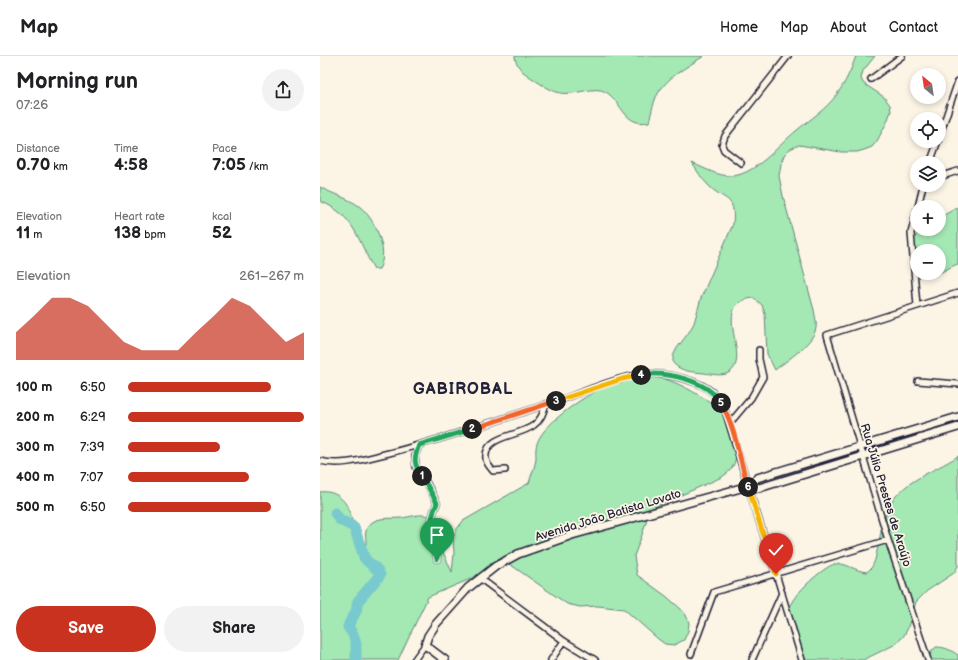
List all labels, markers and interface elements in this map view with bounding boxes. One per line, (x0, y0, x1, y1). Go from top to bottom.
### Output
text: Map (20, 16, 58, 39)
text: Home (720, 19, 758, 36)
text: Map (780, 19, 808, 36)
text: About (830, 19, 867, 36)
text: Contact (889, 19, 938, 36)
text: Morning run (16, 68, 138, 95)
north arrow (910, 68, 946, 104)
map controls (910, 68, 946, 280)
button: share (262, 69, 304, 111)
text: 07:26 (16, 97, 48, 113)
button: locate (910, 112, 946, 148)
text: Distance (16, 142, 60, 155)
text: Time (114, 142, 138, 155)
text: Pace (212, 142, 237, 155)
text: 0.70 (16, 155, 50, 175)
text: 4:58 (114, 155, 148, 175)
text: 7:05 (212, 155, 246, 175)
button: layers (910, 156, 946, 192)
text: km (50, 160, 68, 173)
text: /km (246, 160, 268, 173)
button: + (910, 200, 946, 236)
text: Elevation (16, 210, 62, 223)
text: Heart rate (114, 210, 165, 223)
text: kcal (212, 210, 232, 223)
text: 11 (16, 223, 30, 243)
text: 138 (114, 223, 141, 243)
text: 52 (212, 223, 232, 243)
text: m (30, 228, 42, 241)
text: bpm (141, 228, 166, 241)
button: − (910, 244, 946, 280)
text: Elevation (16, 268, 70, 284)
text: 261–267 m (239, 268, 304, 284)
pin: 4 (631, 365, 651, 385)
text: 4 (638, 368, 644, 381)
text: 100 m (16, 379, 52, 395)
text: 6:50 (80, 379, 106, 395)
district label: GABIROBAL (413, 380, 513, 399)
pin: 3 (546, 391, 566, 411)
pin: 5 (711, 393, 731, 413)
text: 3 (553, 394, 559, 407)
text: 5 (718, 396, 724, 409)
text: 200 m (16, 409, 54, 425)
text: 6:29 (80, 409, 106, 425)
pin: 2 (462, 419, 482, 439)
text: 2 (469, 422, 475, 435)
street label: Rua Júlio Prestes de Araújo (857, 422, 915, 569)
text: 300 m (16, 439, 54, 455)
text: 7:39 (80, 439, 105, 455)
pin: 1 (412, 466, 432, 486)
text: 400 m (16, 469, 54, 485)
text: 7:07 (80, 469, 103, 485)
text: 1 (420, 469, 424, 482)
pin: 6 (738, 477, 758, 497)
text: 6 (745, 480, 751, 493)
street label: Avenida João Batista Lovato (533, 486, 683, 545)
text: 500 m (16, 499, 54, 515)
text: 6:50 (80, 499, 106, 515)
pin (420, 518, 454, 559)
icon: arrive (426, 524, 448, 546)
pin (759, 533, 793, 574)
icon: check (765, 539, 787, 561)
button: Save (16, 606, 156, 652)
button: Share (164, 606, 304, 652)

